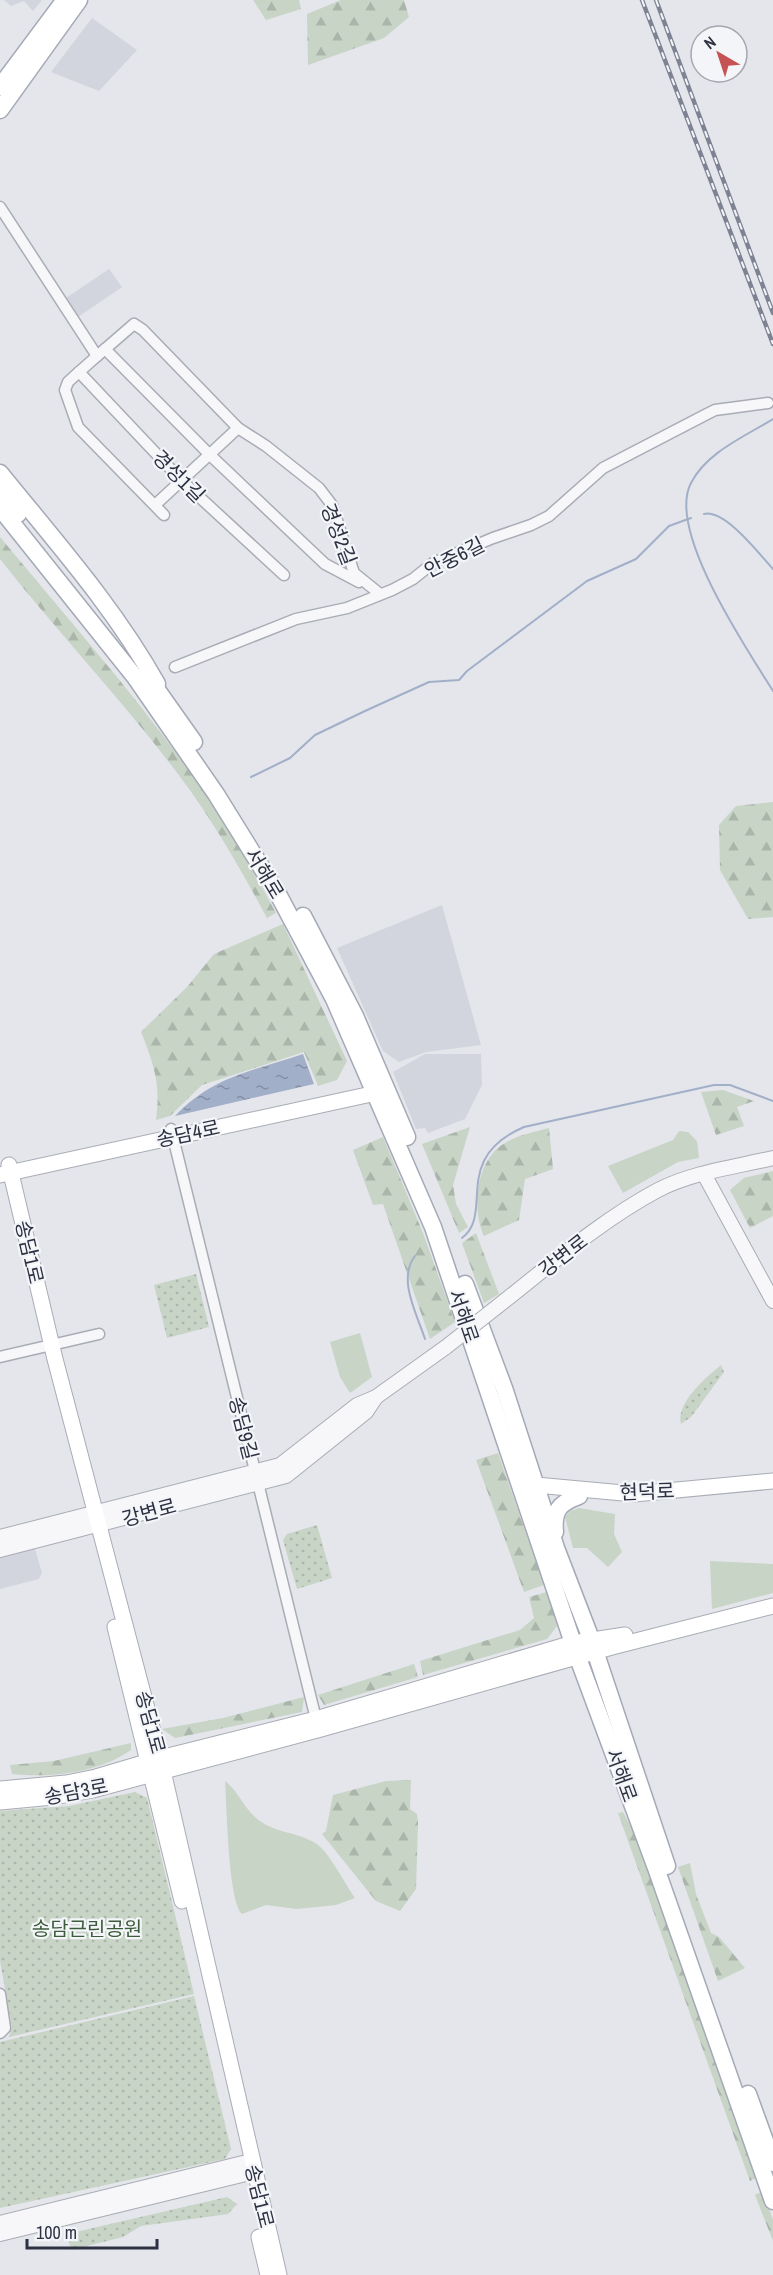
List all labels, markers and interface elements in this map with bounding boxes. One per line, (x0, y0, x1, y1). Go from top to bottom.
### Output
north arrow (689, 24, 749, 84)
text: N (699, 31, 720, 54)
street label: 경성1길 (147, 444, 211, 508)
street label: 경성2길 (315, 499, 363, 569)
street label: 안중6길 (419, 530, 489, 584)
street label: 서해로 (239, 842, 291, 904)
street label: 송담4로 (154, 1113, 222, 1153)
street label: 송담1로 (10, 1218, 50, 1286)
street label: 강변로 (533, 1227, 593, 1283)
street label: 서해로 (442, 1286, 486, 1346)
street label: 송담9길 (223, 1394, 265, 1462)
street label: 현덕로 (619, 1477, 675, 1505)
street label: 강변로 (119, 1492, 179, 1532)
street label: 송담1로 (130, 1687, 172, 1757)
street label: 서해로 (600, 1744, 644, 1806)
street label: 송담3로 (42, 1772, 110, 1810)
park label: 송담근린공원 (32, 1915, 142, 1942)
street label: 송담1로 (239, 2162, 281, 2230)
scale bar (27, 2212, 158, 2250)
text: 100 m (36, 2220, 77, 2245)

